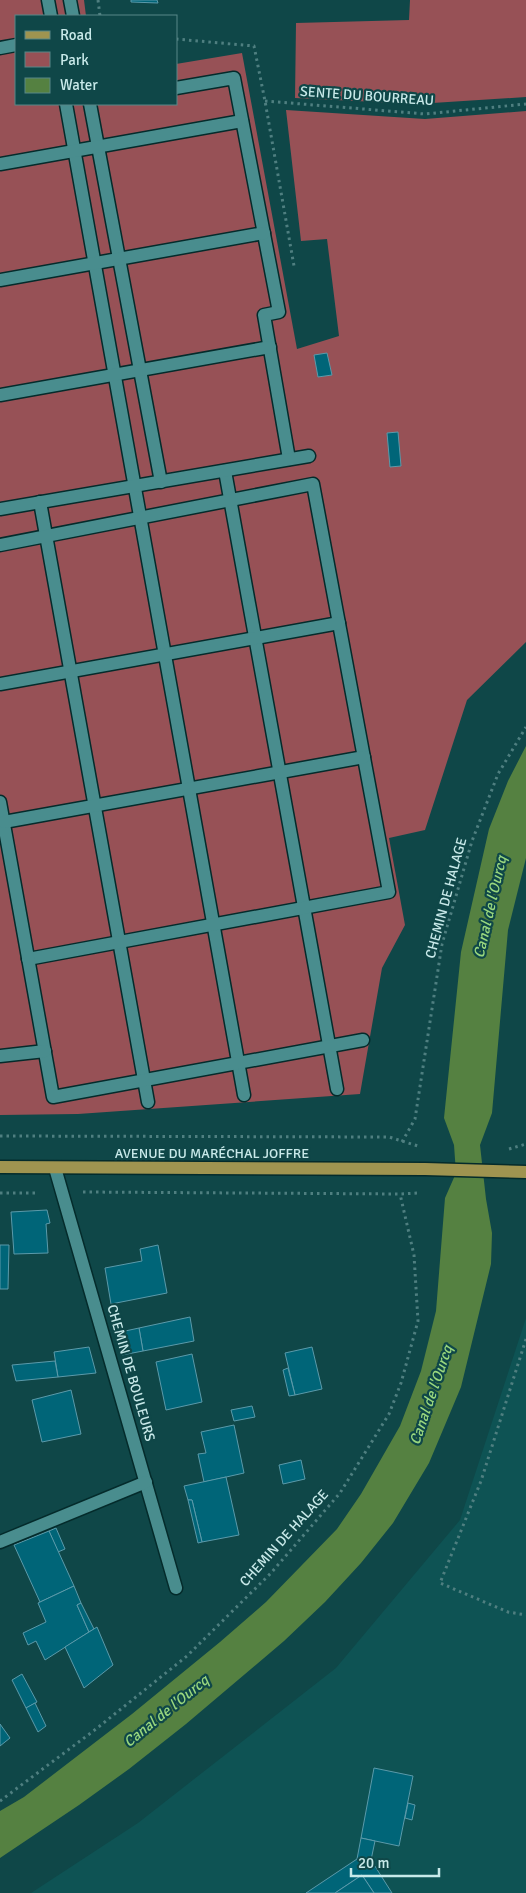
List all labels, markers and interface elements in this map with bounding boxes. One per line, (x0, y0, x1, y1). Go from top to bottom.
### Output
legend (15, 15, 178, 105)
text: Road (60, 26, 92, 44)
text: Park (60, 51, 89, 69)
text: Water (60, 76, 98, 94)
street label: SENTE DU BOURREAU (300, 83, 434, 109)
street label: CHEMIN DE HALAGE (422, 836, 470, 960)
water label: Canal de l'Ourcq (470, 853, 511, 960)
street label: AVENUE DU MARÉCHAL JOFFRE (115, 1145, 309, 1162)
street label: CHEMIN DE BOULEURS (103, 1303, 159, 1444)
water label: Canal de l'Ourcq (406, 1342, 457, 1447)
street label: CHEMIN DE HALAGE (236, 1486, 332, 1590)
water label: Canal de l'Ourcq (120, 1671, 213, 1751)
scale bar (351, 1846, 438, 1878)
text: 20 m (358, 1854, 389, 1872)

